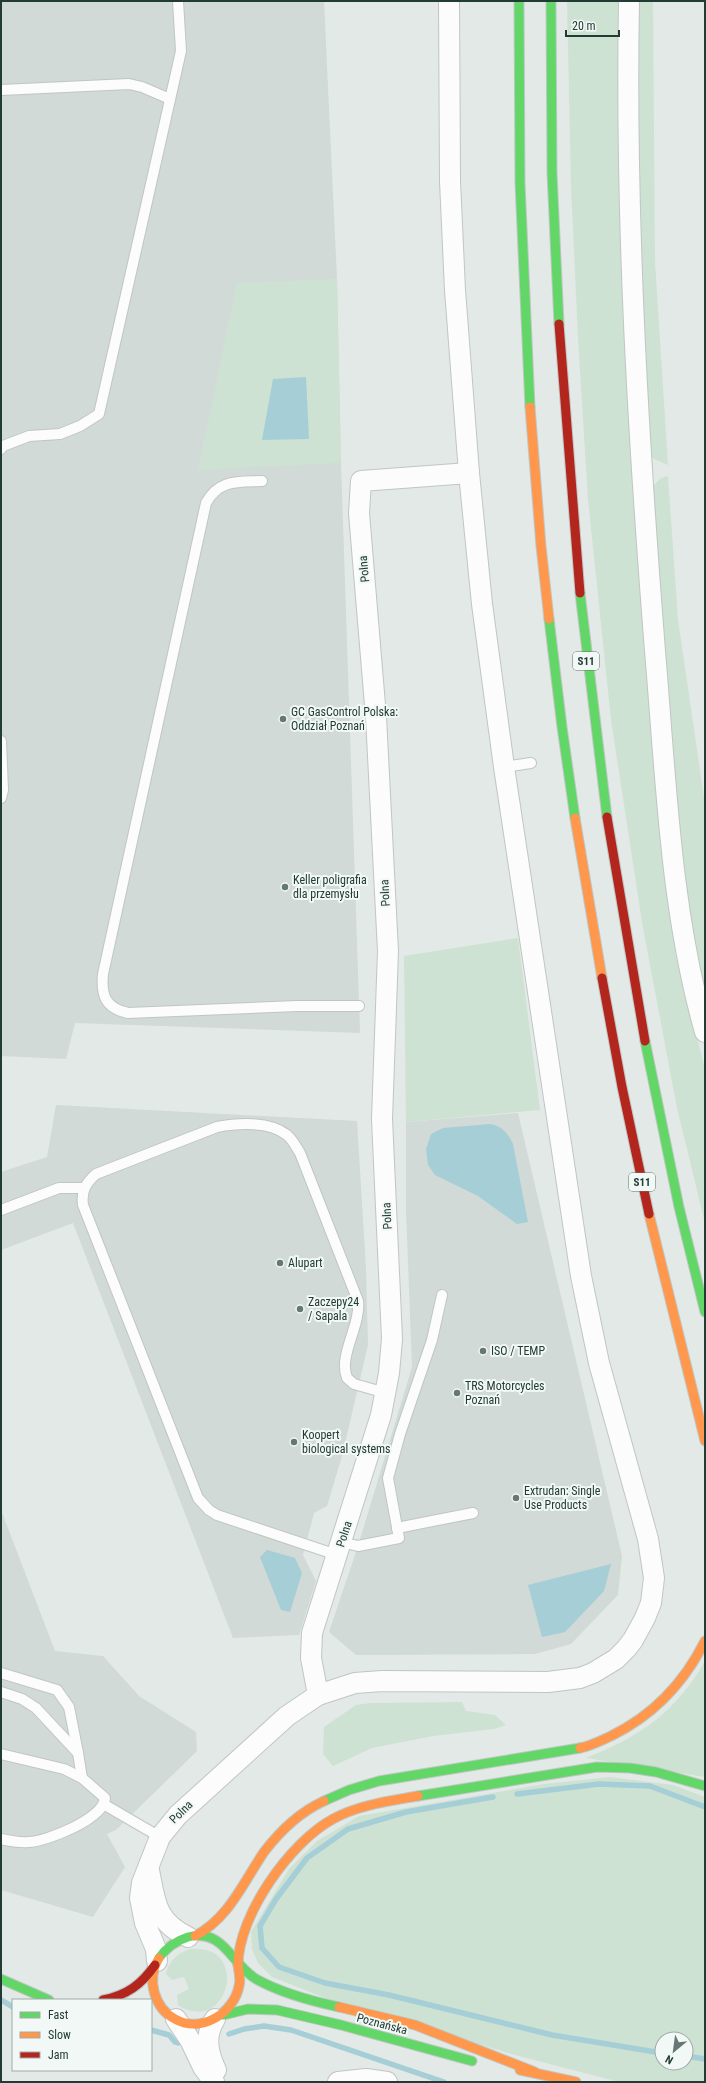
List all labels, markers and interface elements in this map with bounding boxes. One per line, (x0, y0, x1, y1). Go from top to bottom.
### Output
scale bar (566, 12, 619, 38)
text: 20 m (572, 19, 596, 33)
street label: Polna (356, 555, 372, 583)
road number: S11 (573, 652, 599, 670)
place label: GC GasControl Polska: Oddział Poznań (291, 705, 398, 733)
marker: GC GasControl Polska: Oddział Poznań (278, 714, 288, 724)
place label: Keller poligrafia dla przemysłu (293, 873, 367, 901)
street label: Polna (377, 879, 393, 907)
marker: Keller poligrafia dla przemysłu (280, 882, 290, 892)
road number: S11 (629, 1173, 655, 1191)
street label: Polna (379, 1202, 395, 1230)
place label: Alupart (288, 1256, 323, 1270)
marker: Alupart (275, 1258, 285, 1268)
place label: Zaczepy24 / Sapala (308, 1295, 359, 1323)
marker: Zaczepy24 / Sapala (295, 1304, 305, 1314)
place label: ISO / TEMP (491, 1344, 545, 1358)
marker: ISO / TEMP (478, 1346, 488, 1356)
place label: TRS Motorcycles Poznań (465, 1379, 545, 1407)
marker: TRS Motorcycles Poznań (452, 1388, 462, 1398)
place label: Koopert biological systems (302, 1428, 391, 1456)
marker: Koopert biological systems (289, 1437, 299, 1447)
place label: Extrudan: Single Use Products (524, 1484, 601, 1512)
marker: Extrudan: Single Use Products (511, 1493, 521, 1503)
street label: Polna (333, 1519, 355, 1549)
street label: Polna (167, 1797, 196, 1826)
legend (12, 1999, 152, 2071)
text: Fast (48, 2008, 69, 2022)
street label: Poznańska (355, 2011, 409, 2038)
text: Slow (48, 2028, 71, 2042)
north arrow (654, 2031, 694, 2071)
text: Jam (48, 2048, 69, 2062)
text: N (663, 2052, 675, 2067)

